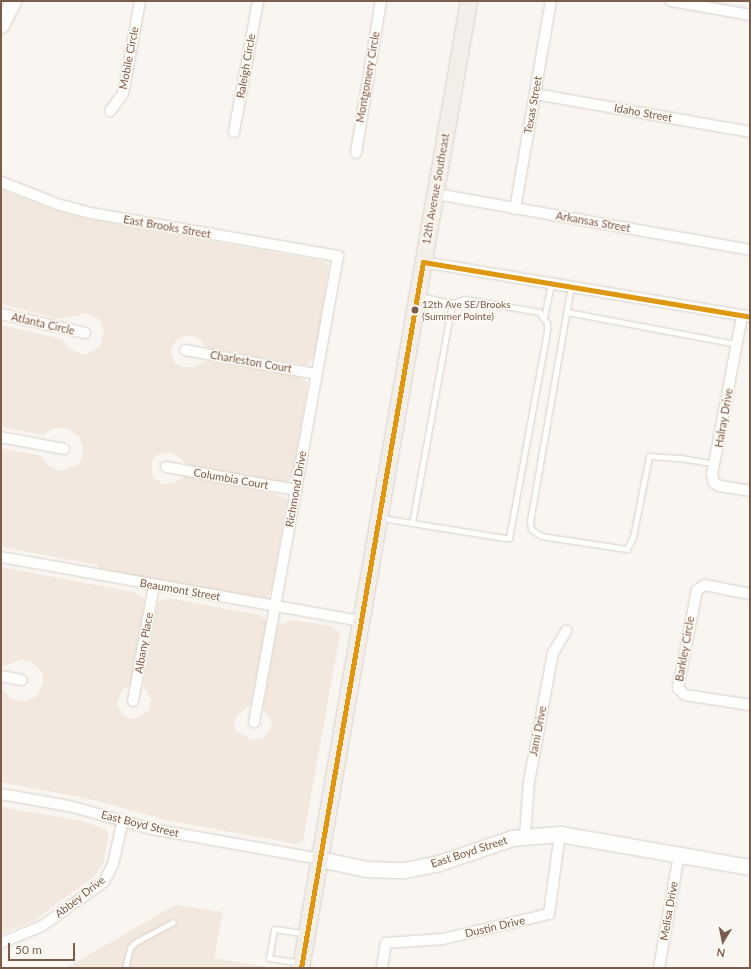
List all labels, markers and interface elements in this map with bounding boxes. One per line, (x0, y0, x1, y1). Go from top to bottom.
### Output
street label: Mobile Circle (116, 25, 142, 91)
street label: Montgomery Circle (353, 30, 383, 124)
street label: Raleigh Circle (234, 33, 258, 99)
street label: Texas Street (521, 75, 545, 135)
street label: Idaho Street (613, 101, 673, 125)
street label: 12th Avenue Southeast (420, 132, 452, 246)
street label: Arkansas Street (555, 209, 631, 235)
street label: East Brooks Street (122, 213, 212, 241)
place label: 12th Ave SE/Brooks (Summer Pointe) (422, 298, 511, 322)
marker: 12th Ave SE/Brooks (Summer Pointe) (410, 305, 420, 315)
street label: Atlanta Circle (10, 310, 76, 338)
street label: Charleston Court (209, 348, 293, 376)
street label: Halray Drive (712, 387, 736, 449)
street label: Richmond Drive (283, 450, 309, 528)
street label: Columbia Court (192, 466, 270, 492)
street label: Beaumont Street (139, 576, 221, 604)
street label: Albany Place (132, 611, 156, 675)
street label: Barkley Circle (673, 615, 697, 683)
street label: Jami Drive (527, 705, 549, 757)
street label: East Boyd Street (100, 808, 180, 840)
street label: East Boyd Street (429, 833, 509, 871)
street label: Abbey Drive (52, 873, 108, 921)
street label: Melisa Drive (657, 880, 681, 942)
street label: Dustin Drive (464, 914, 526, 940)
north arrow (703, 921, 743, 961)
scale bar (10, 935, 77, 961)
text: 50 m (15, 942, 42, 957)
text: N (716, 946, 726, 960)

